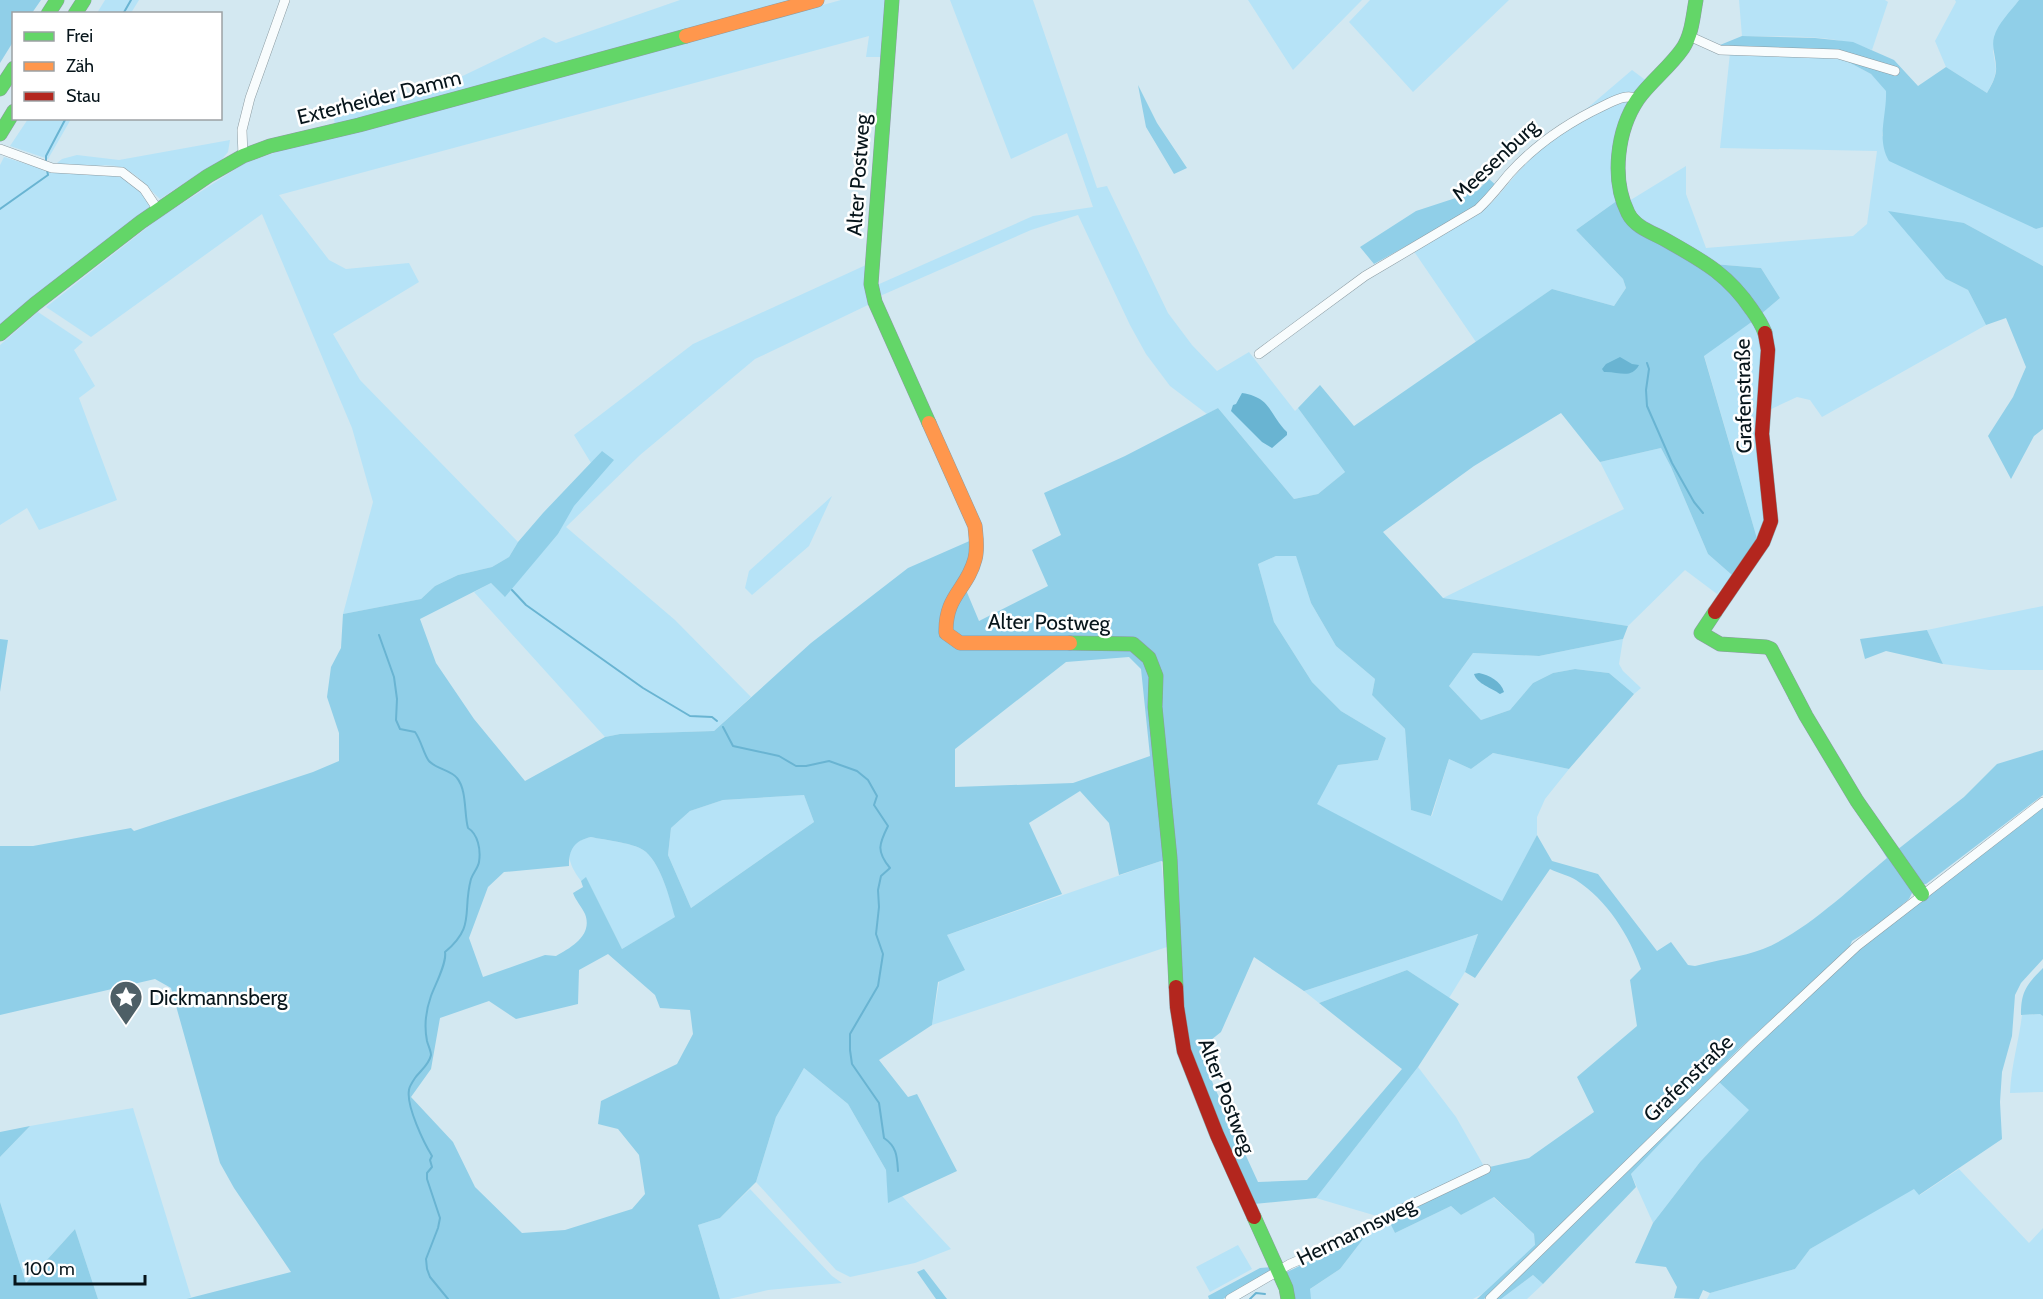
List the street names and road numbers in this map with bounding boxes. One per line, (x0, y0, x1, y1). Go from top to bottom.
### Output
street label: Exterheider Damm (294, 65, 464, 129)
street label: Alter Postweg (841, 113, 875, 237)
street label: Meesenburg (1447, 113, 1544, 206)
street label: Grafenstraße (1729, 338, 1756, 454)
street label: Alter Postweg (988, 608, 1111, 636)
street label: Grafenstraße (1638, 1029, 1738, 1127)
street label: Alter Postweg (1193, 1035, 1261, 1158)
street label: Hermannsweg (1293, 1191, 1420, 1270)

